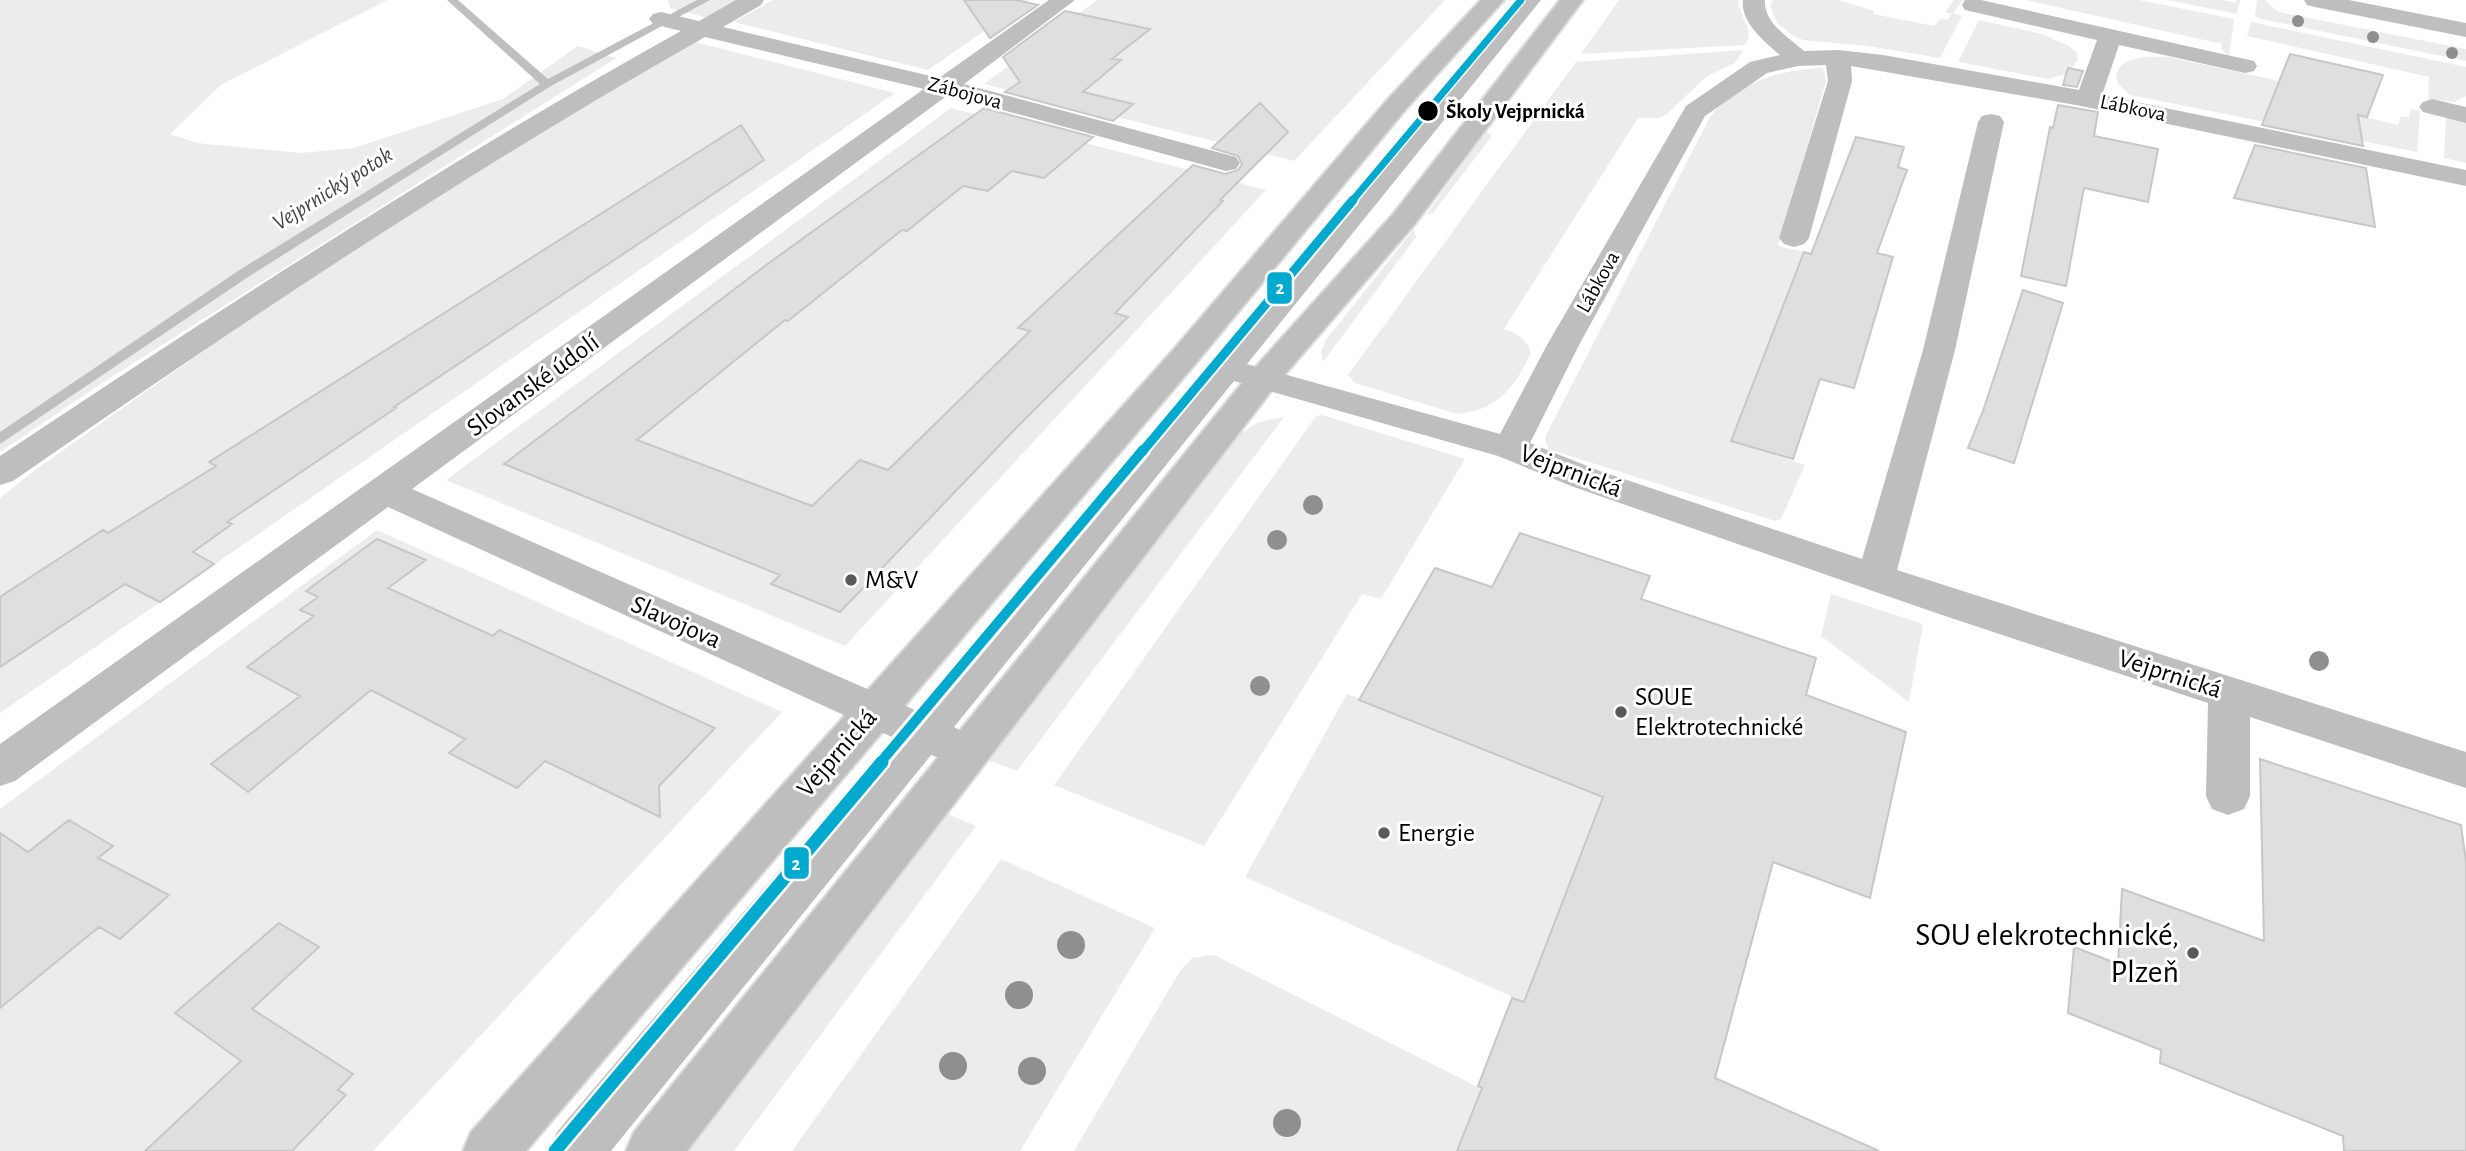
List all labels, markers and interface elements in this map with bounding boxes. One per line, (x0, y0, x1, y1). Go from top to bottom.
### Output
street label: Zábojova (926, 73, 1005, 113)
street label: Lábkova (2098, 91, 2168, 125)
marker: Školy Vejprnická (1416, 99, 1440, 123)
place label: Školy Vejprnická (1446, 99, 1585, 122)
water label: Vejprnický potok (269, 143, 397, 235)
street label: Lábkova (1573, 247, 1624, 316)
line badge: 2 (1266, 271, 1293, 305)
text: 2 (1276, 279, 1285, 298)
street label: Slovanské údolí (462, 328, 604, 441)
street label: Vejprnická (1516, 440, 1626, 502)
place label: M&V (865, 567, 919, 593)
marker: M&V (843, 572, 859, 588)
street label: Slavojova (627, 591, 725, 653)
street label: Vejprnická (2115, 645, 2225, 703)
place label: SOUE Elektrotechnické (1635, 684, 1804, 740)
street label: Vejprnická (792, 704, 882, 802)
marker: SOUE Elektrotechnické (1613, 704, 1629, 720)
place label: Energie (1398, 820, 1475, 846)
marker: Energie (1376, 825, 1392, 841)
line badge: 2 (783, 846, 810, 880)
text: 2 (792, 855, 801, 874)
place label: SOU elekrotechnické, Plzeň (1915, 919, 2179, 988)
marker: SOU elekrotechnické, Plzeň (2185, 945, 2201, 961)

